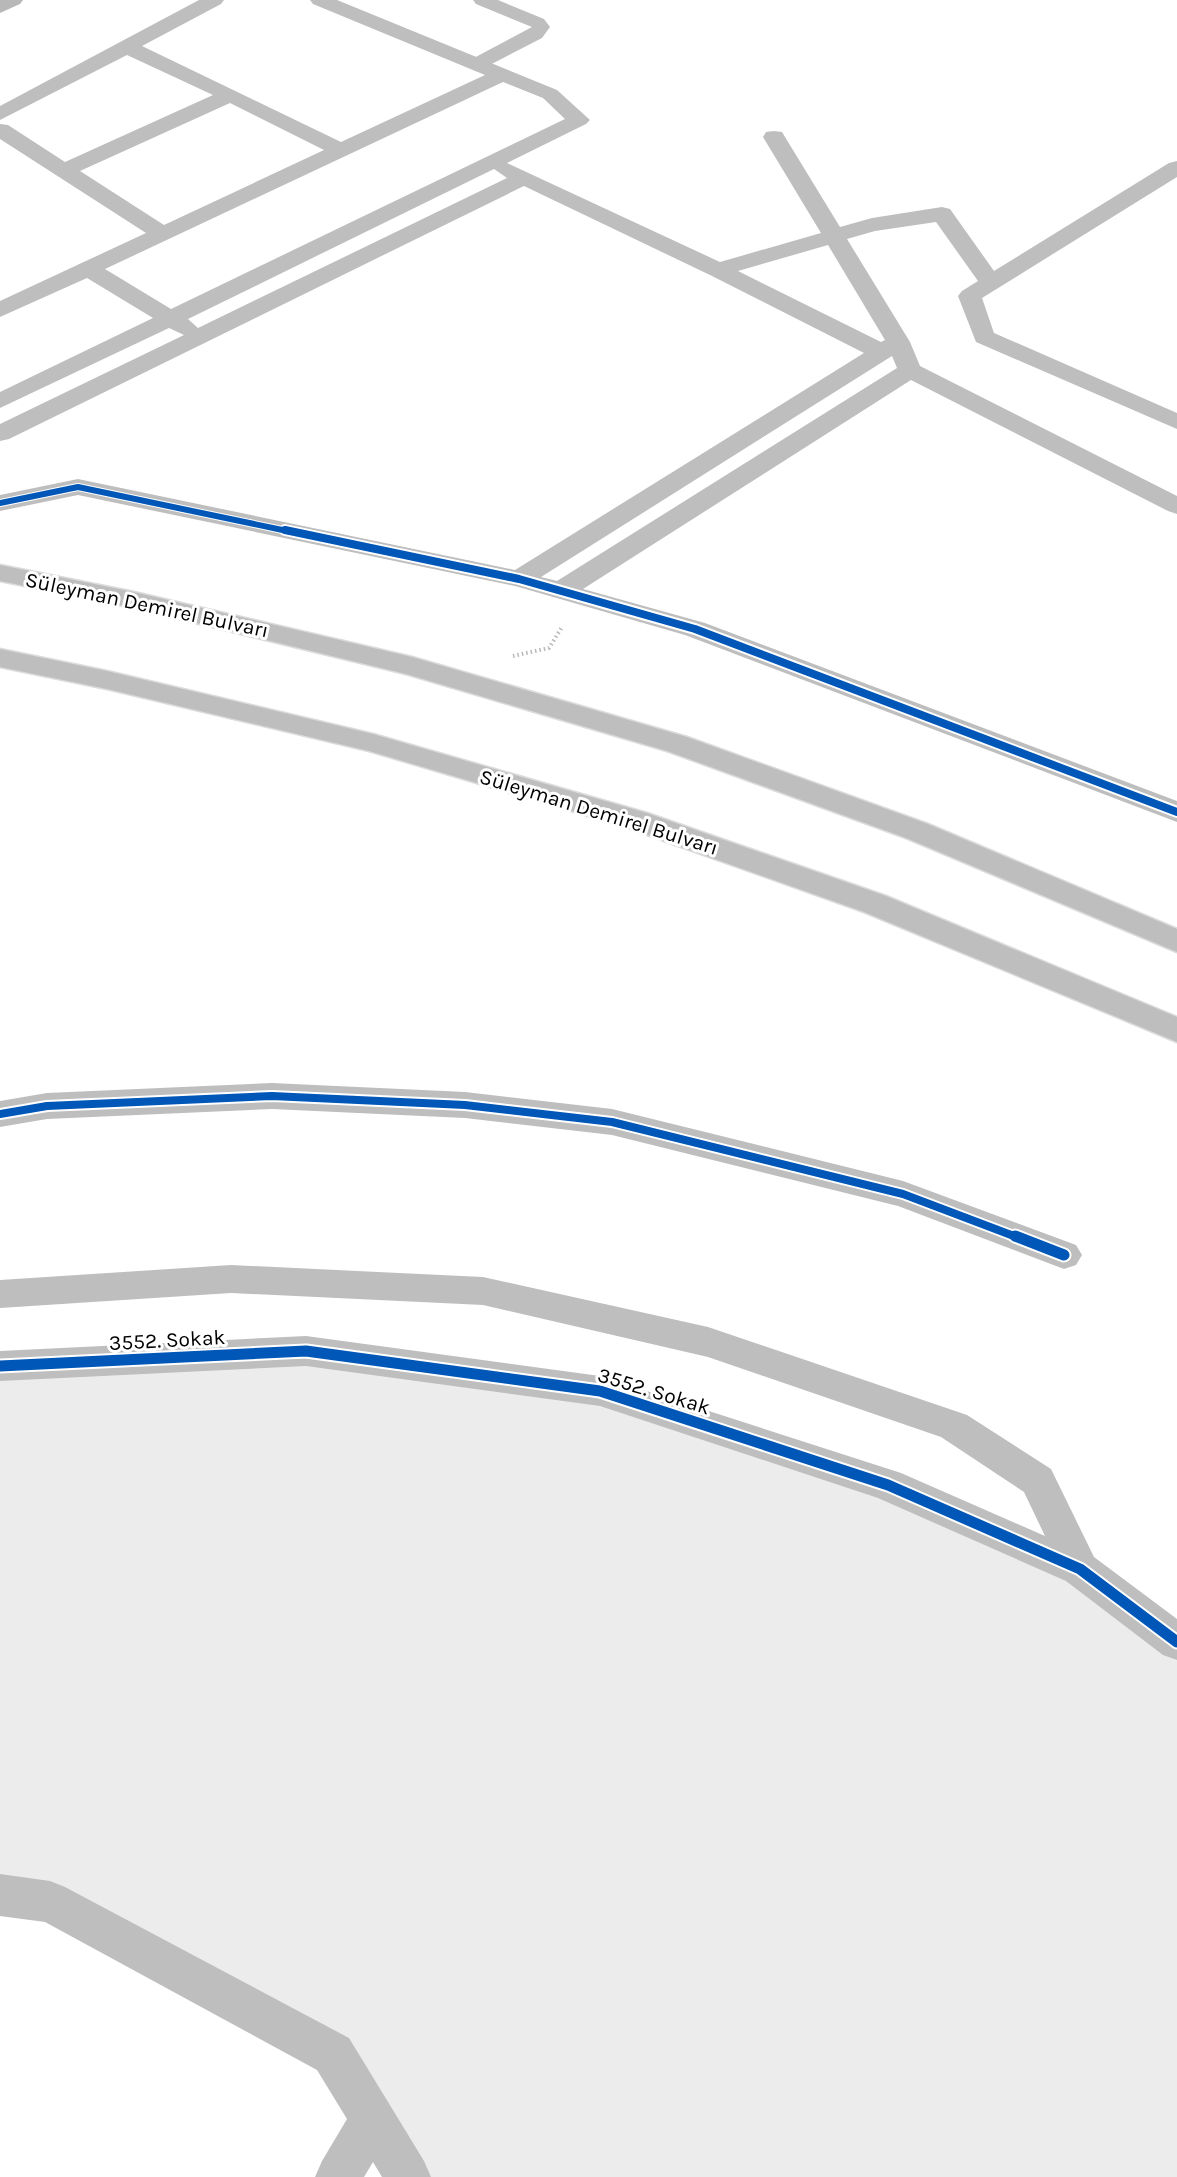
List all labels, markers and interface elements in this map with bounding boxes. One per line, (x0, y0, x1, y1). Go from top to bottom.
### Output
street label: Süleyman Demirel Bulvarı (23, 567, 271, 643)
street label: Süleyman Demirel Bulvarı (477, 764, 721, 860)
street label: 3552. Sokak (108, 1325, 226, 1355)
street label: 3552. Sokak (595, 1363, 713, 1420)

